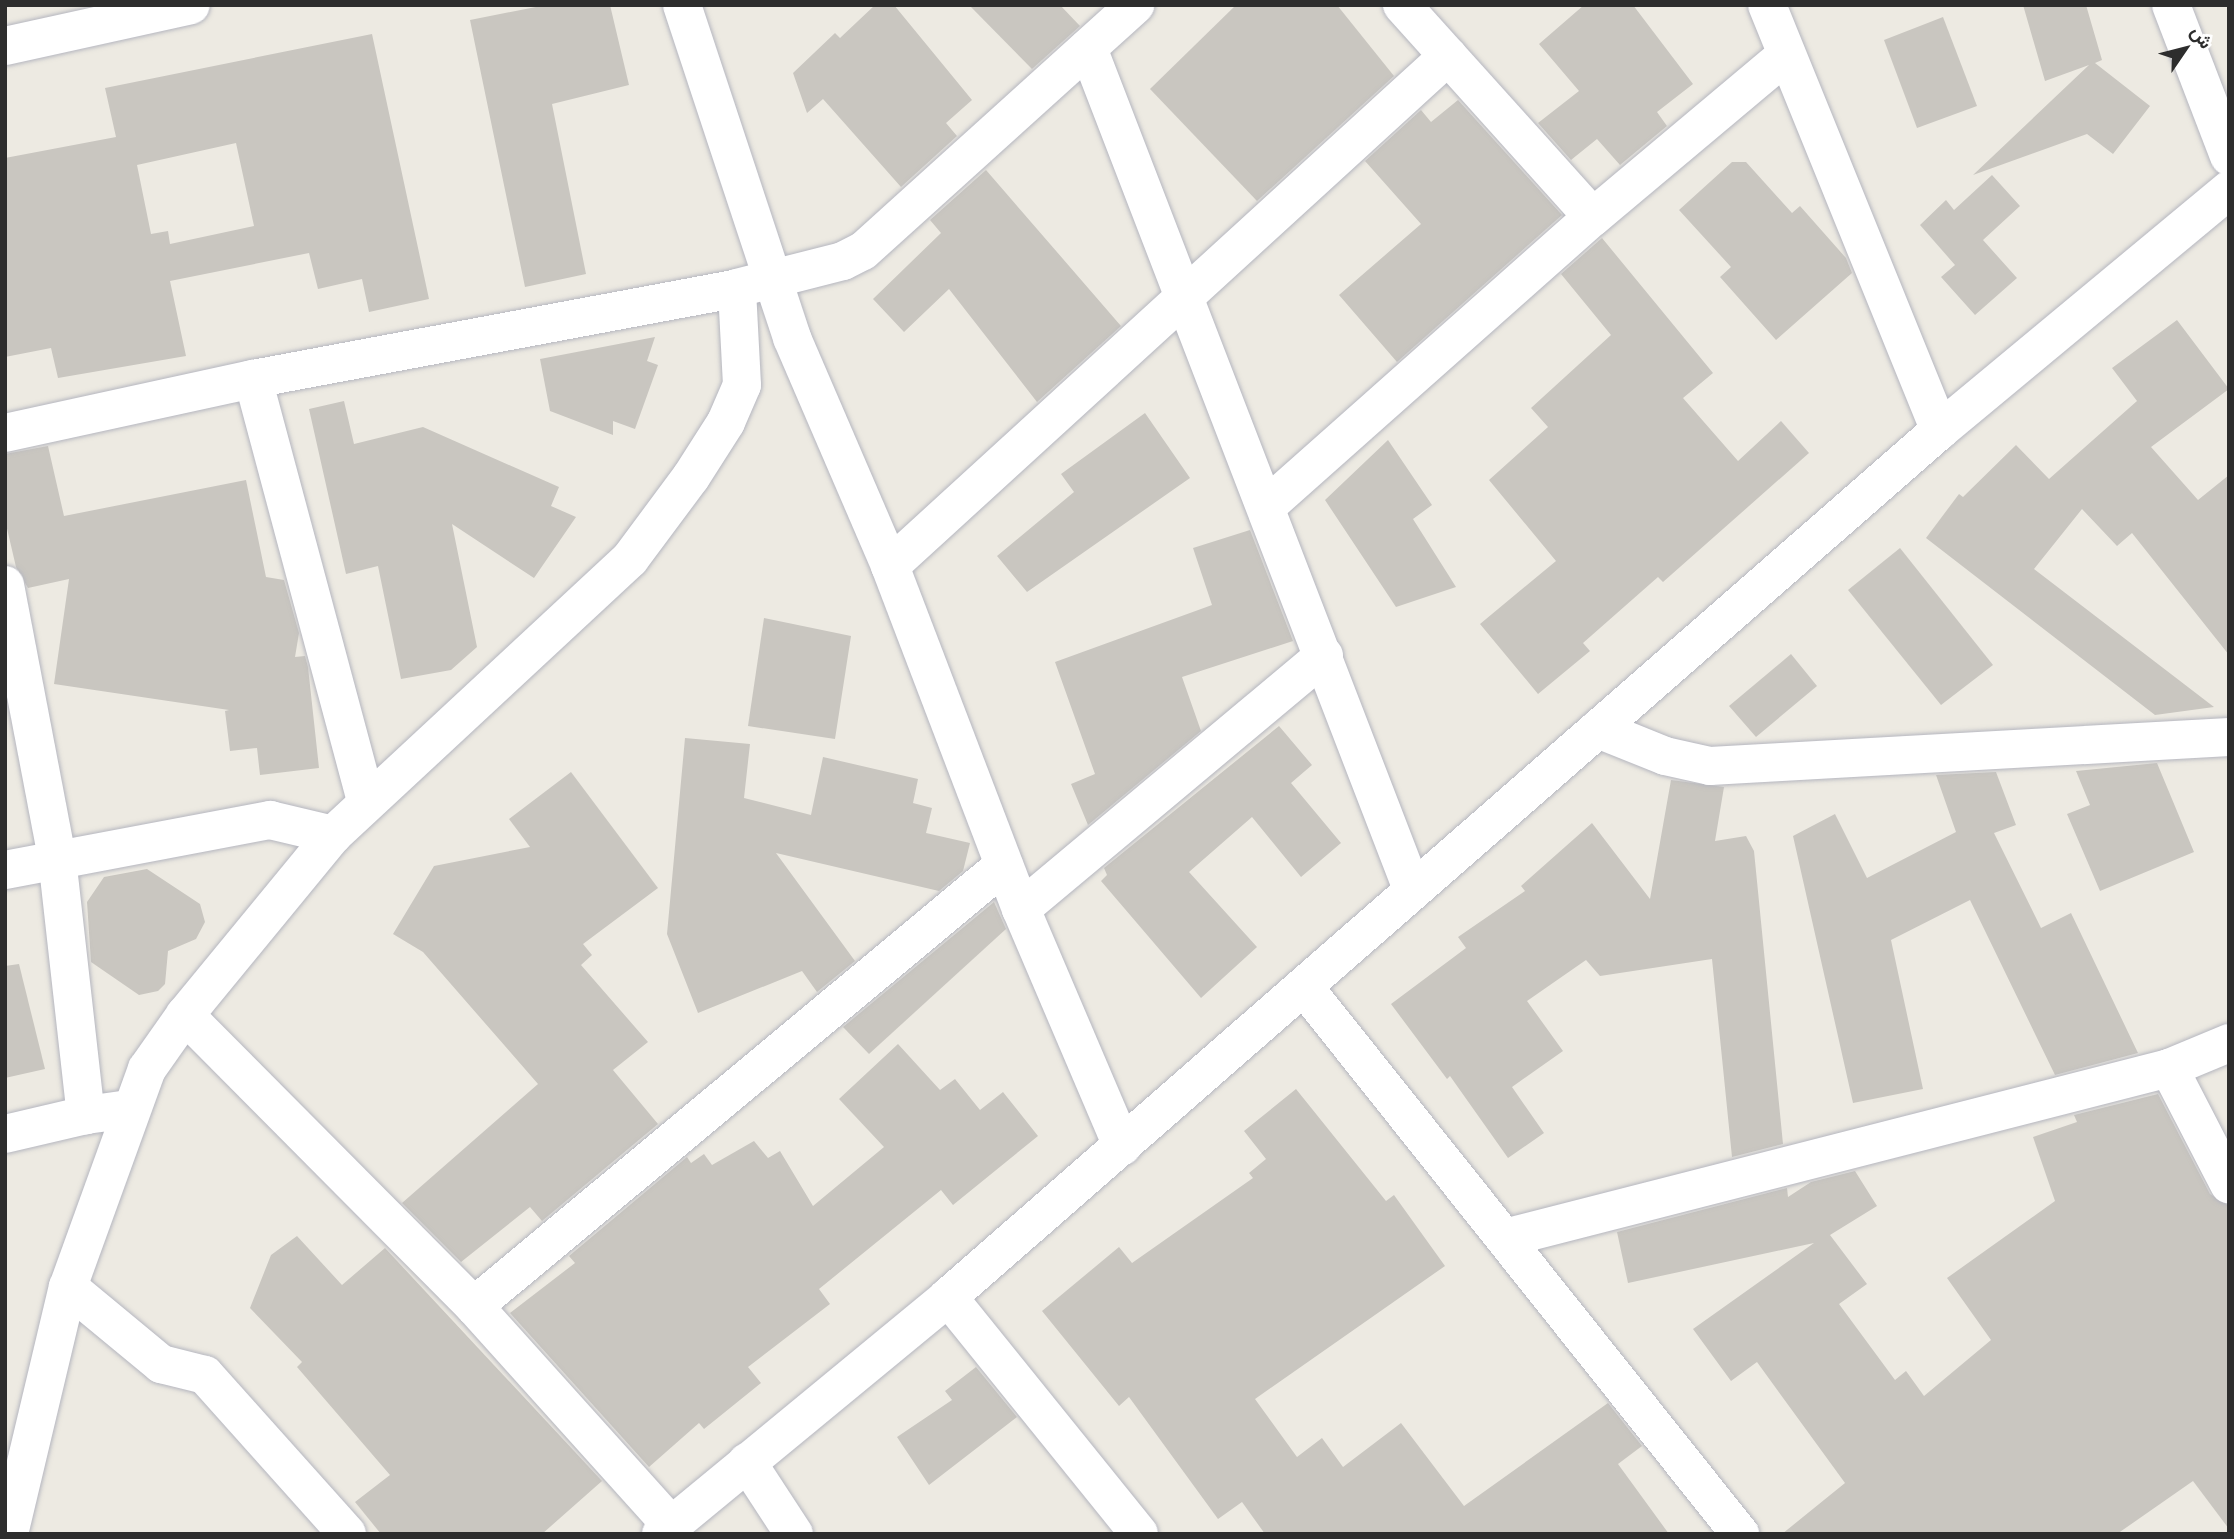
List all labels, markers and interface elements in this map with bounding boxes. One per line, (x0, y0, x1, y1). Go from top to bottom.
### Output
north arrow (2150, 14, 2220, 84)
text: ش (2185, 20, 2219, 54)

